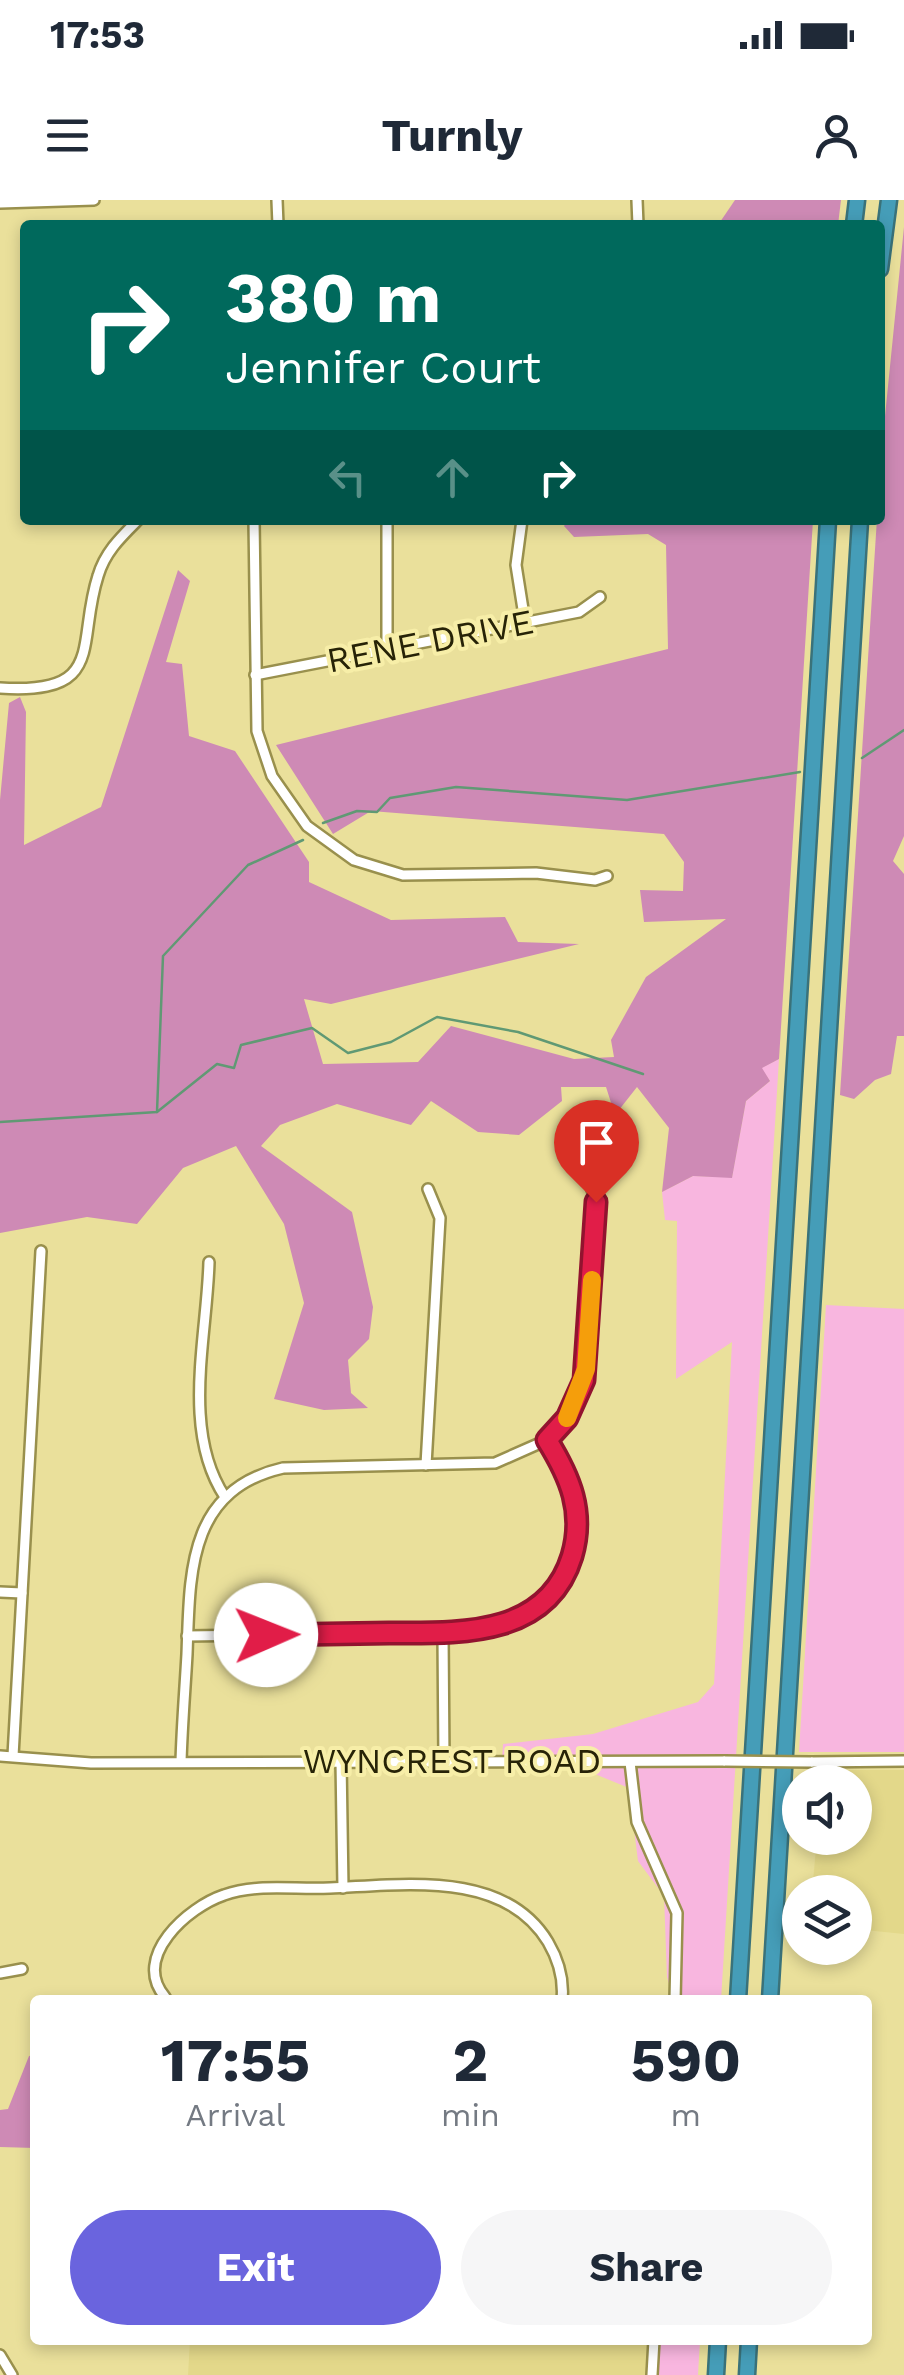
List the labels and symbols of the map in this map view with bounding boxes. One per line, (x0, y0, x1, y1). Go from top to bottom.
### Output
street label: RENE DRIVE (323, 600, 537, 682)
pin (554, 1100, 639, 1203)
position arrow (214, 1583, 318, 1687)
street label: WYNCREST ROAD (303, 1740, 601, 1782)

